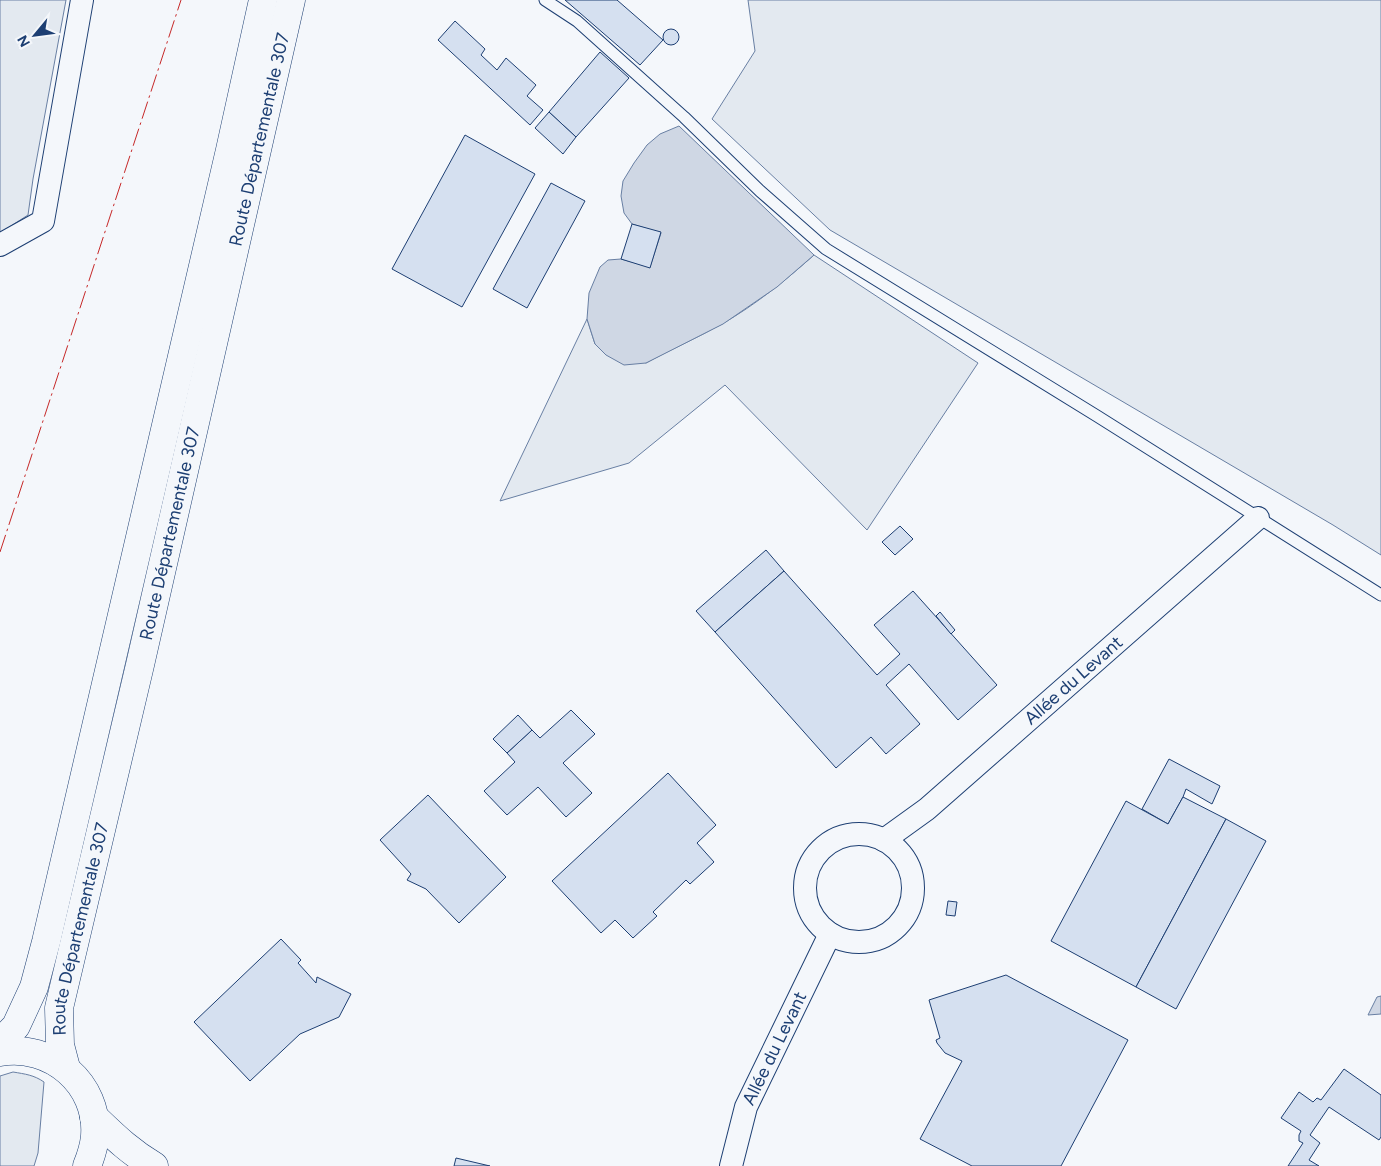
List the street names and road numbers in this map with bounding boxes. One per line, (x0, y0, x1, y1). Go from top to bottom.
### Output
street label: Route Départementale 307 (224, 31, 294, 248)
street label: Route Départementale 307 (135, 425, 205, 642)
street label: Allée du Levant (1020, 631, 1127, 729)
street label: Route Départementale 307 (48, 820, 114, 1036)
street label: Allée du Levant (738, 988, 811, 1109)

